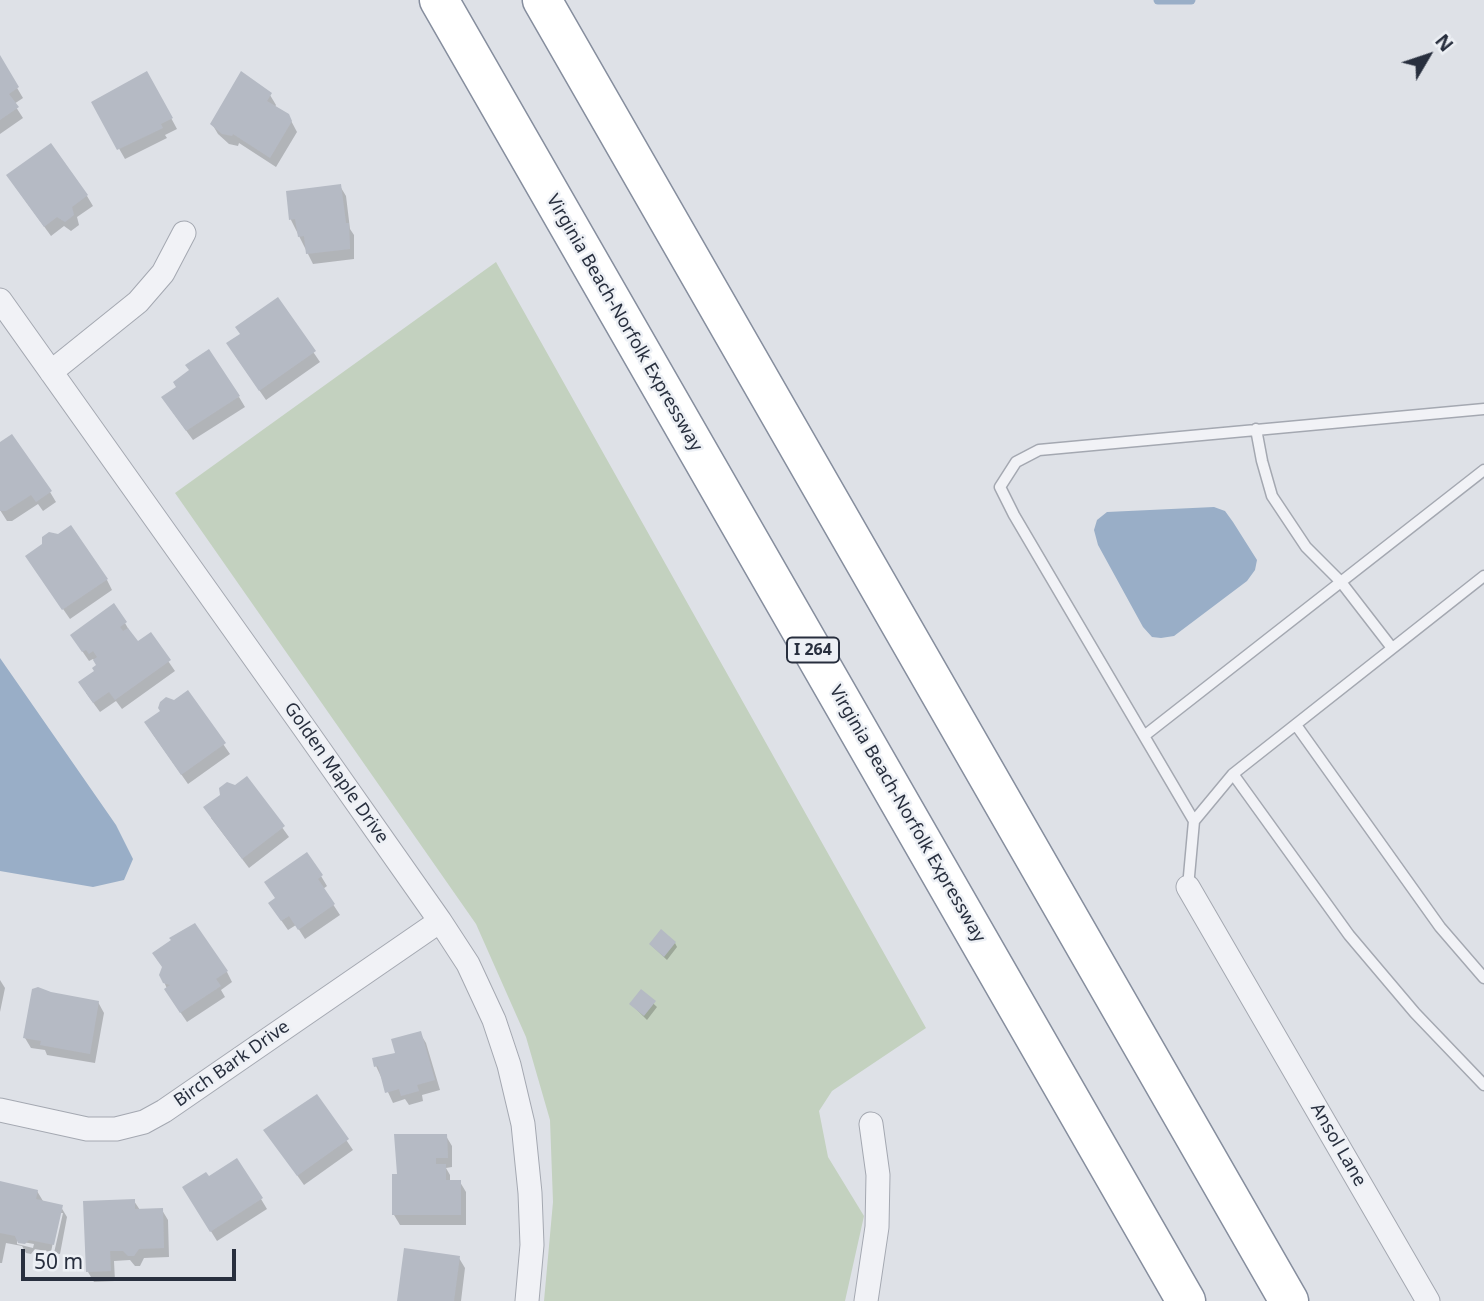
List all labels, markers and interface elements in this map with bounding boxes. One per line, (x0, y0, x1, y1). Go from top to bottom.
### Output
north arrow (1393, 21, 1463, 91)
text: N (1429, 29, 1459, 57)
street label: Virginia Beach-Norfolk Expressway (541, 191, 707, 455)
road number: I 264 (787, 638, 839, 663)
street label: Virginia Beach-Norfolk Expressway (824, 682, 990, 946)
street label: Golden Maple Drive (279, 698, 393, 848)
street label: Birch Bark Drive (170, 1016, 294, 1112)
street label: Ansol Lane (1306, 1100, 1370, 1190)
scale bar (24, 1234, 240, 1278)
text: 50 m (34, 1247, 83, 1275)

